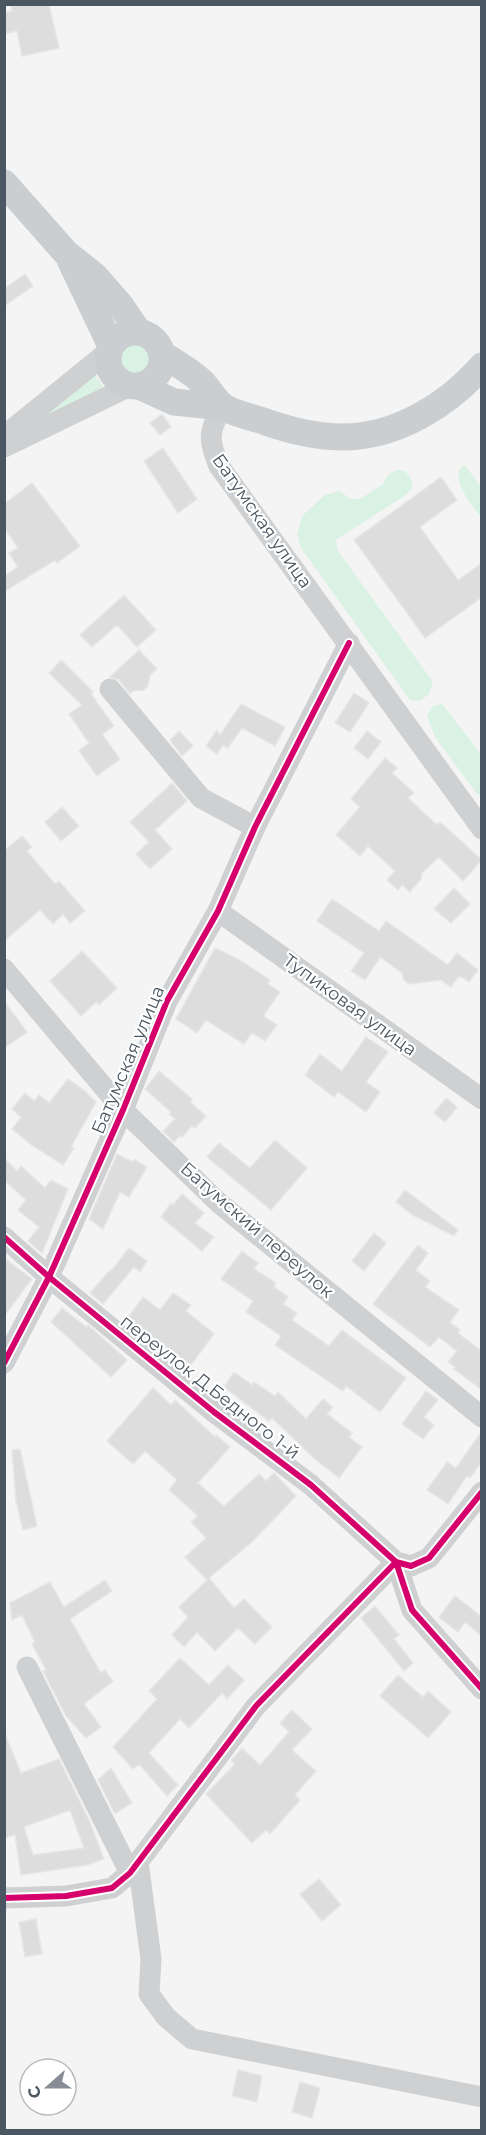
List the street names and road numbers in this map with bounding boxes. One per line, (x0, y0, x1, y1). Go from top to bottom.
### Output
street label: Батумская улица (207, 450, 317, 592)
street label: Тупиковая улица (279, 949, 421, 1061)
street label: Батумская улица (87, 982, 169, 1138)
street label: Батумский переулок (176, 1157, 339, 1303)
street label: переулок Д.Бедного 1-й (116, 1310, 304, 1464)

